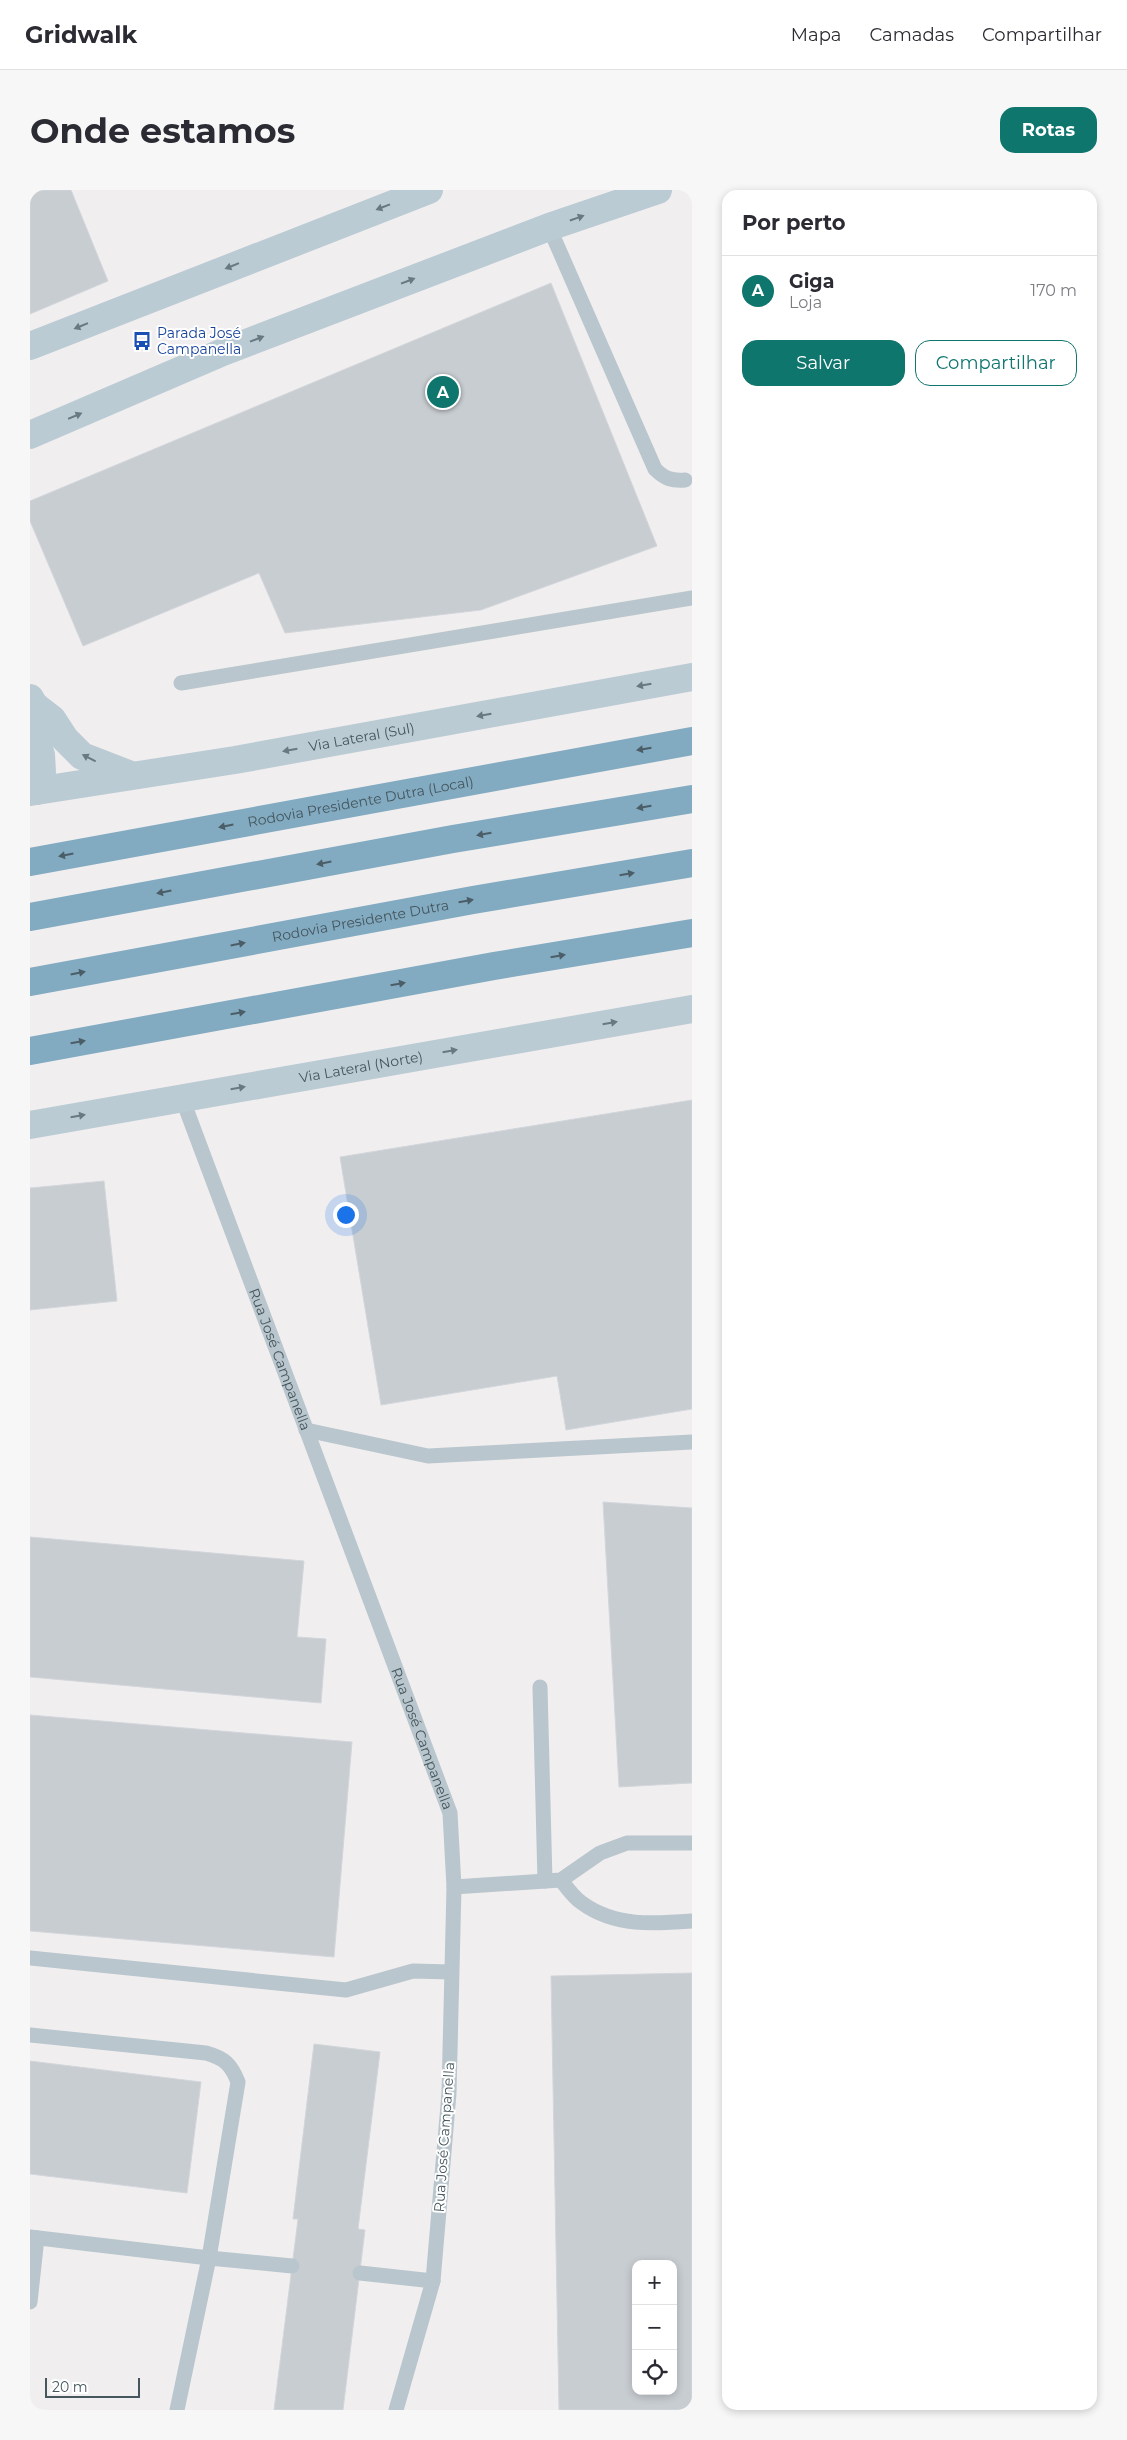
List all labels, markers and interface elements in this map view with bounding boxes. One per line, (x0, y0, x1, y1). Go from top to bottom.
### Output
text: Gridwalk (25, 20, 137, 49)
text: Mapa (791, 24, 841, 46)
text: Camadas (869, 24, 954, 46)
text: Compartilhar (982, 24, 1102, 46)
button: Rotas (1000, 107, 1097, 153)
text: Onde estamos (30, 109, 295, 152)
one-way arrow (376, 204, 391, 212)
text: Por perto (742, 210, 846, 235)
one-way arrow (570, 213, 585, 221)
one-way arrow (224, 262, 239, 270)
text: Giga (789, 270, 834, 293)
one-way arrow (401, 277, 416, 284)
text: A (752, 281, 764, 300)
text: 170 m (1030, 281, 1077, 300)
text: Loja (789, 293, 822, 312)
one-way arrow (74, 322, 88, 330)
place label: Parada José Campanella (157, 324, 241, 358)
bus stop icon: Parada José Campanella (131, 330, 153, 352)
one-way arrow (249, 335, 264, 342)
button: Salvar (742, 340, 905, 386)
button: Compartilhar (915, 340, 1077, 386)
pin: A (427, 373, 459, 411)
one-way arrow (68, 412, 82, 420)
one-way arrow (636, 682, 652, 690)
one-way arrow (476, 711, 492, 719)
street label: Via Lateral (Sul) (307, 719, 416, 755)
one-way arrow (636, 745, 652, 753)
one-way arrow (281, 747, 297, 755)
one-way arrow (81, 754, 96, 762)
street label: Rodovia Presidente Dutra (Local) (246, 772, 475, 831)
one-way arrow (636, 803, 652, 811)
one-way arrow (218, 822, 234, 830)
one-way arrow (475, 830, 491, 838)
one-way arrow (58, 852, 74, 860)
one-way arrow (315, 859, 331, 867)
one-way arrow (619, 870, 635, 878)
one-way arrow (156, 889, 172, 897)
street label: Rodovia Presidente Dutra (270, 896, 450, 946)
one-way arrow (459, 897, 475, 905)
one-way arrow (230, 939, 246, 947)
one-way arrow (550, 951, 566, 959)
one-way arrow (70, 969, 86, 977)
one-way arrow (390, 979, 406, 987)
one-way arrow (230, 1009, 245, 1017)
one-way arrow (602, 1019, 618, 1027)
one-way arrow (70, 1038, 86, 1046)
street label: Via Lateral (Norte) (298, 1047, 424, 1087)
one-way arrow (442, 1047, 458, 1055)
one-way arrow (230, 1084, 246, 1092)
one-way arrow (70, 1112, 86, 1120)
your location (333, 1202, 359, 1228)
street label: Rua José Campanella (245, 1286, 315, 1433)
street label: Rua José Campanella (387, 1665, 457, 1812)
street label: Rua José Campanella (430, 2061, 458, 2213)
map controls (632, 2260, 677, 2395)
button: + (632, 2260, 677, 2305)
button: − (632, 2305, 677, 2350)
button: locate (632, 2350, 677, 2395)
scale bar (45, 2375, 140, 2398)
text: 20 m (52, 2378, 88, 2396)

